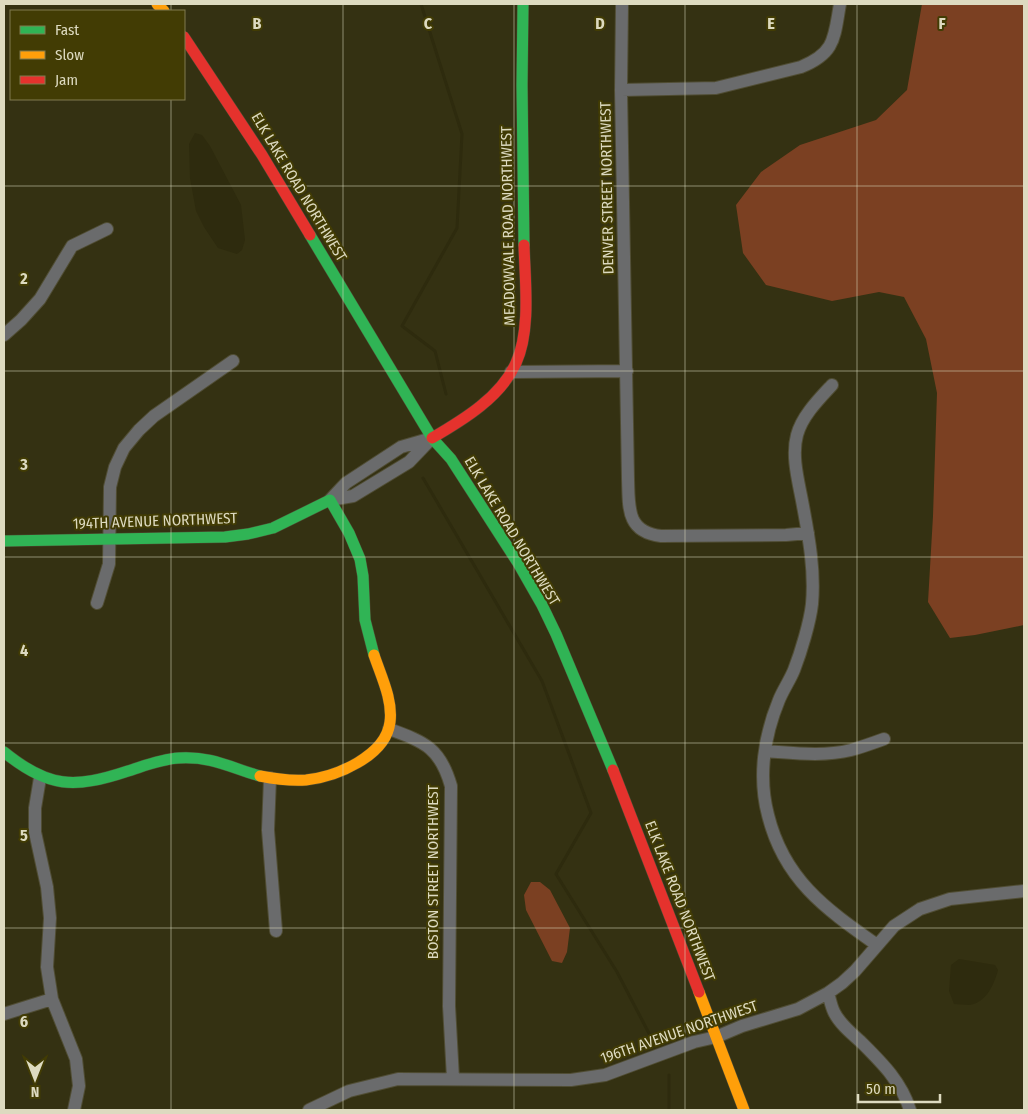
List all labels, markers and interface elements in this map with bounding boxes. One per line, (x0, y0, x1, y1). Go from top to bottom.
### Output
legend (10, 10, 185, 100)
text: B (253, 14, 262, 33)
text: C (424, 14, 433, 33)
text: D (595, 14, 605, 33)
text: E (767, 14, 775, 33)
text: F (938, 14, 946, 33)
text: Fast (55, 21, 79, 39)
text: Slow (55, 46, 84, 64)
text: Jam (55, 71, 78, 89)
street label: DENVER STREET NORTHWEST (596, 101, 618, 274)
street label: ELK LAKE ROAD NORTHWEST (247, 109, 351, 265)
street label: MEADOWVALE ROAD NORTHWEST (497, 126, 519, 326)
text: 2 (19, 269, 28, 288)
street label: ELK LAKE ROAD NORTHWEST (460, 453, 564, 609)
text: 3 (19, 455, 28, 474)
street label: 194TH AVENUE NORTHWEST (72, 509, 238, 533)
text: 4 (20, 641, 28, 660)
street label: BOSTON STREET NORTHWEST (424, 785, 442, 959)
street label: ELK LAKE ROAD NORTHWEST (641, 818, 719, 984)
text: 5 (20, 826, 28, 845)
street label: 196TH AVENUE NORTHWEST (598, 997, 760, 1067)
text: 6 (20, 1012, 28, 1031)
north arrow (10, 1054, 60, 1104)
scale bar (858, 1072, 940, 1104)
text: 50 m (866, 1080, 896, 1098)
text: N (31, 1083, 39, 1100)

